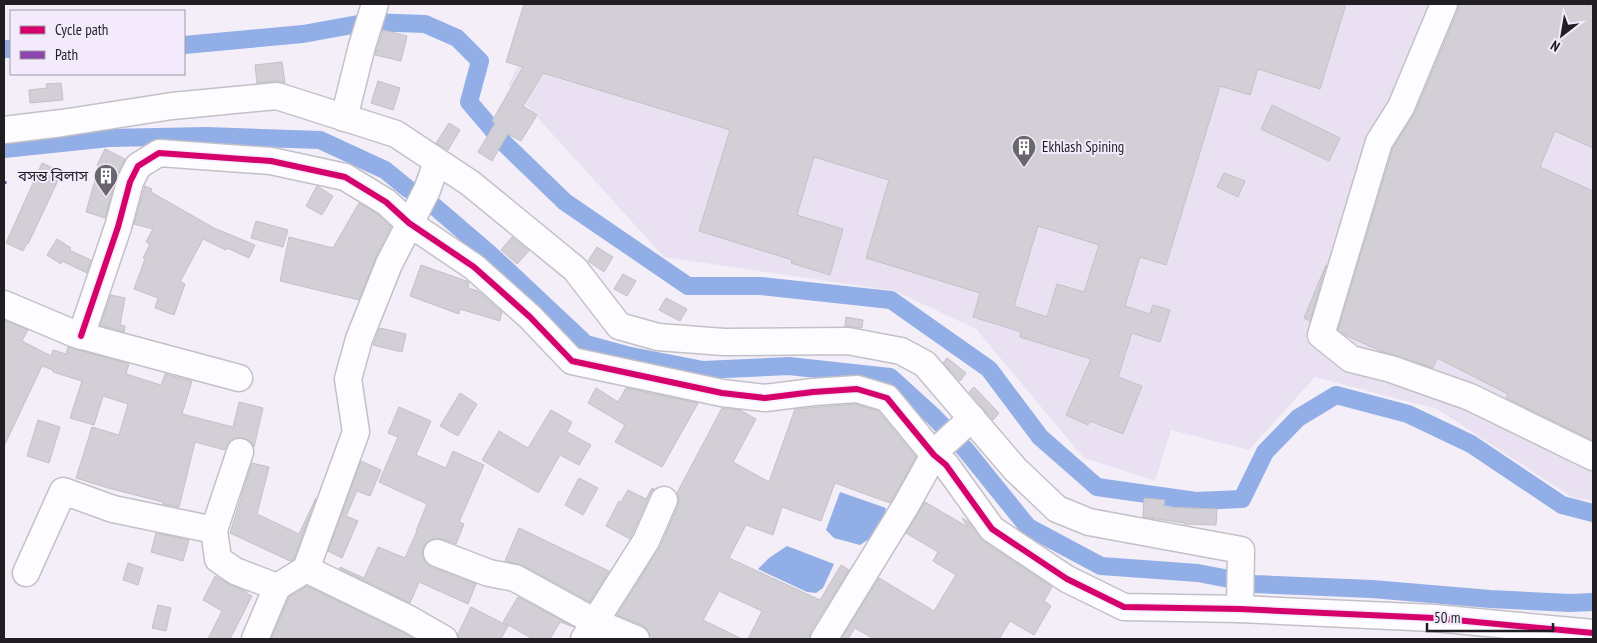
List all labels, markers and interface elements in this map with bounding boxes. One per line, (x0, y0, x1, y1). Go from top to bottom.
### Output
legend (10, 10, 185, 75)
north arrow (1537, 10, 1587, 60)
text: Cycle path (55, 20, 108, 39)
text: N (1547, 36, 1563, 56)
text: Path (55, 45, 78, 64)
building icon: Ekhlash Spining (1011, 134, 1037, 168)
place label: Ekhlash Spining (1042, 137, 1124, 156)
building icon: বসন্ত বিলাস (93, 163, 119, 197)
place label: বসন্ত বিলাস (17, 166, 89, 185)
scale bar (1427, 600, 1553, 632)
text: 50 m (1434, 608, 1460, 627)

